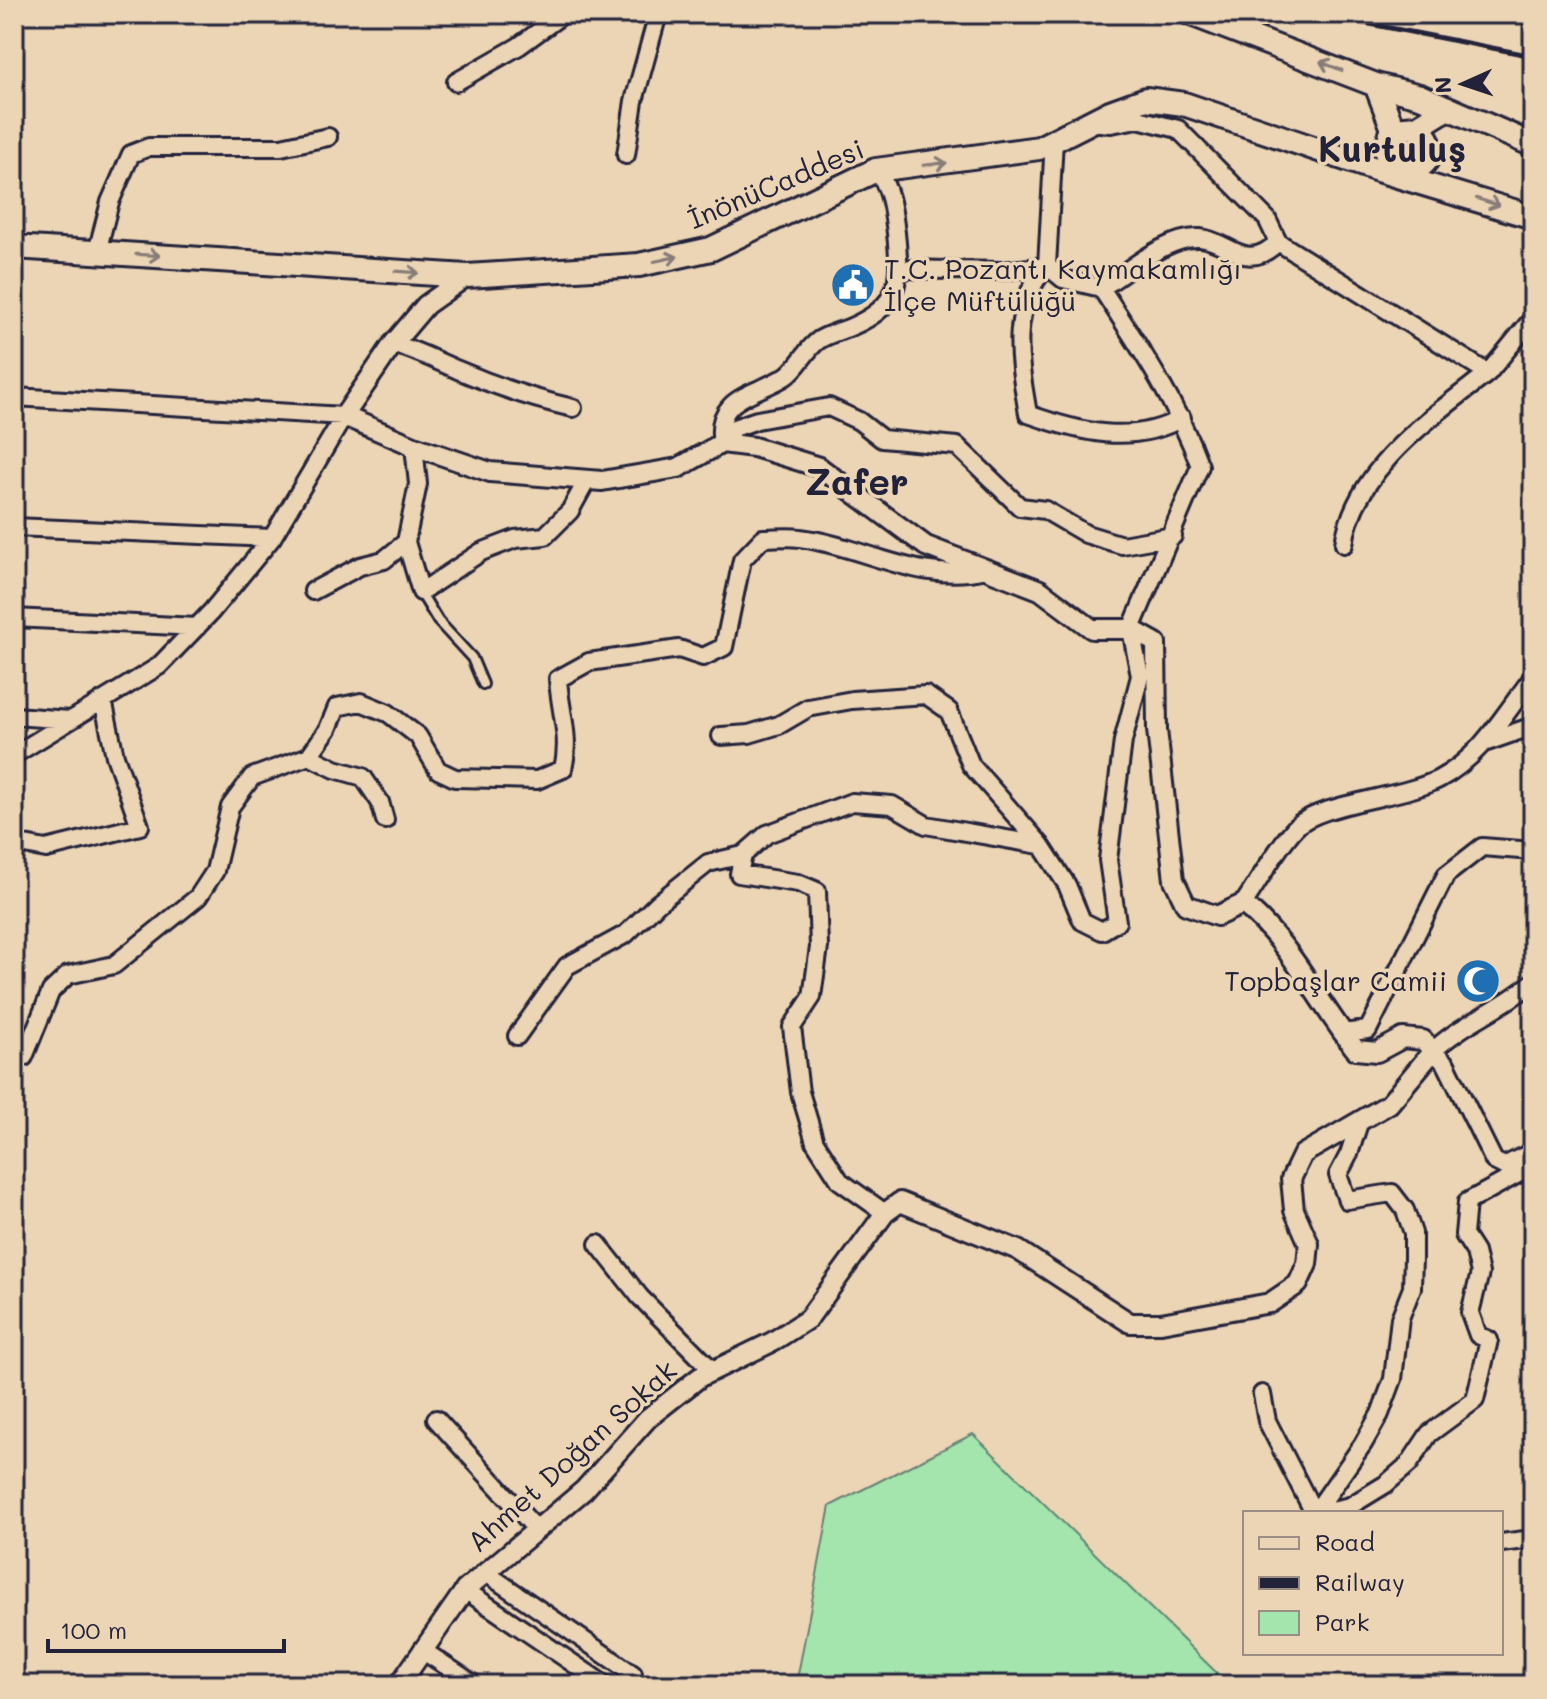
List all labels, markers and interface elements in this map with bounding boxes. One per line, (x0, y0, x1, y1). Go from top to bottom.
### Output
north arrow (1423, 44, 1503, 124)
one-way arrow (1319, 58, 1343, 72)
text: N (1428, 76, 1457, 94)
district label: Kurtuluş (1318, 124, 1466, 173)
street label: İnönüCaddesi (682, 130, 869, 236)
one-way arrow (921, 156, 948, 171)
one-way arrow (1475, 196, 1500, 211)
one-way arrow (134, 248, 161, 263)
place label: T.C. Pozantı Kaymakamlığı İlçe Müftülüğü (884, 250, 1242, 318)
one-way arrow (653, 251, 678, 266)
public building icon: T.C. Pozantı Kaymakamlığı İlçe Müftülüğü (829, 261, 877, 309)
one-way arrow (393, 265, 420, 280)
district label: Zafer (805, 457, 909, 504)
mosque icon: Topbaşlar Camii (1454, 957, 1502, 1005)
place label: Topbaşlar Camii (1224, 962, 1447, 998)
street label: Ahmet Doğan Sokak (459, 1352, 684, 1559)
legend (1243, 1511, 1503, 1655)
text: Road (1315, 1526, 1375, 1557)
text: Railway (1315, 1566, 1405, 1597)
scale bar (48, 1603, 284, 1653)
text: Park (1315, 1606, 1369, 1637)
text: 100 m (60, 1614, 127, 1645)

